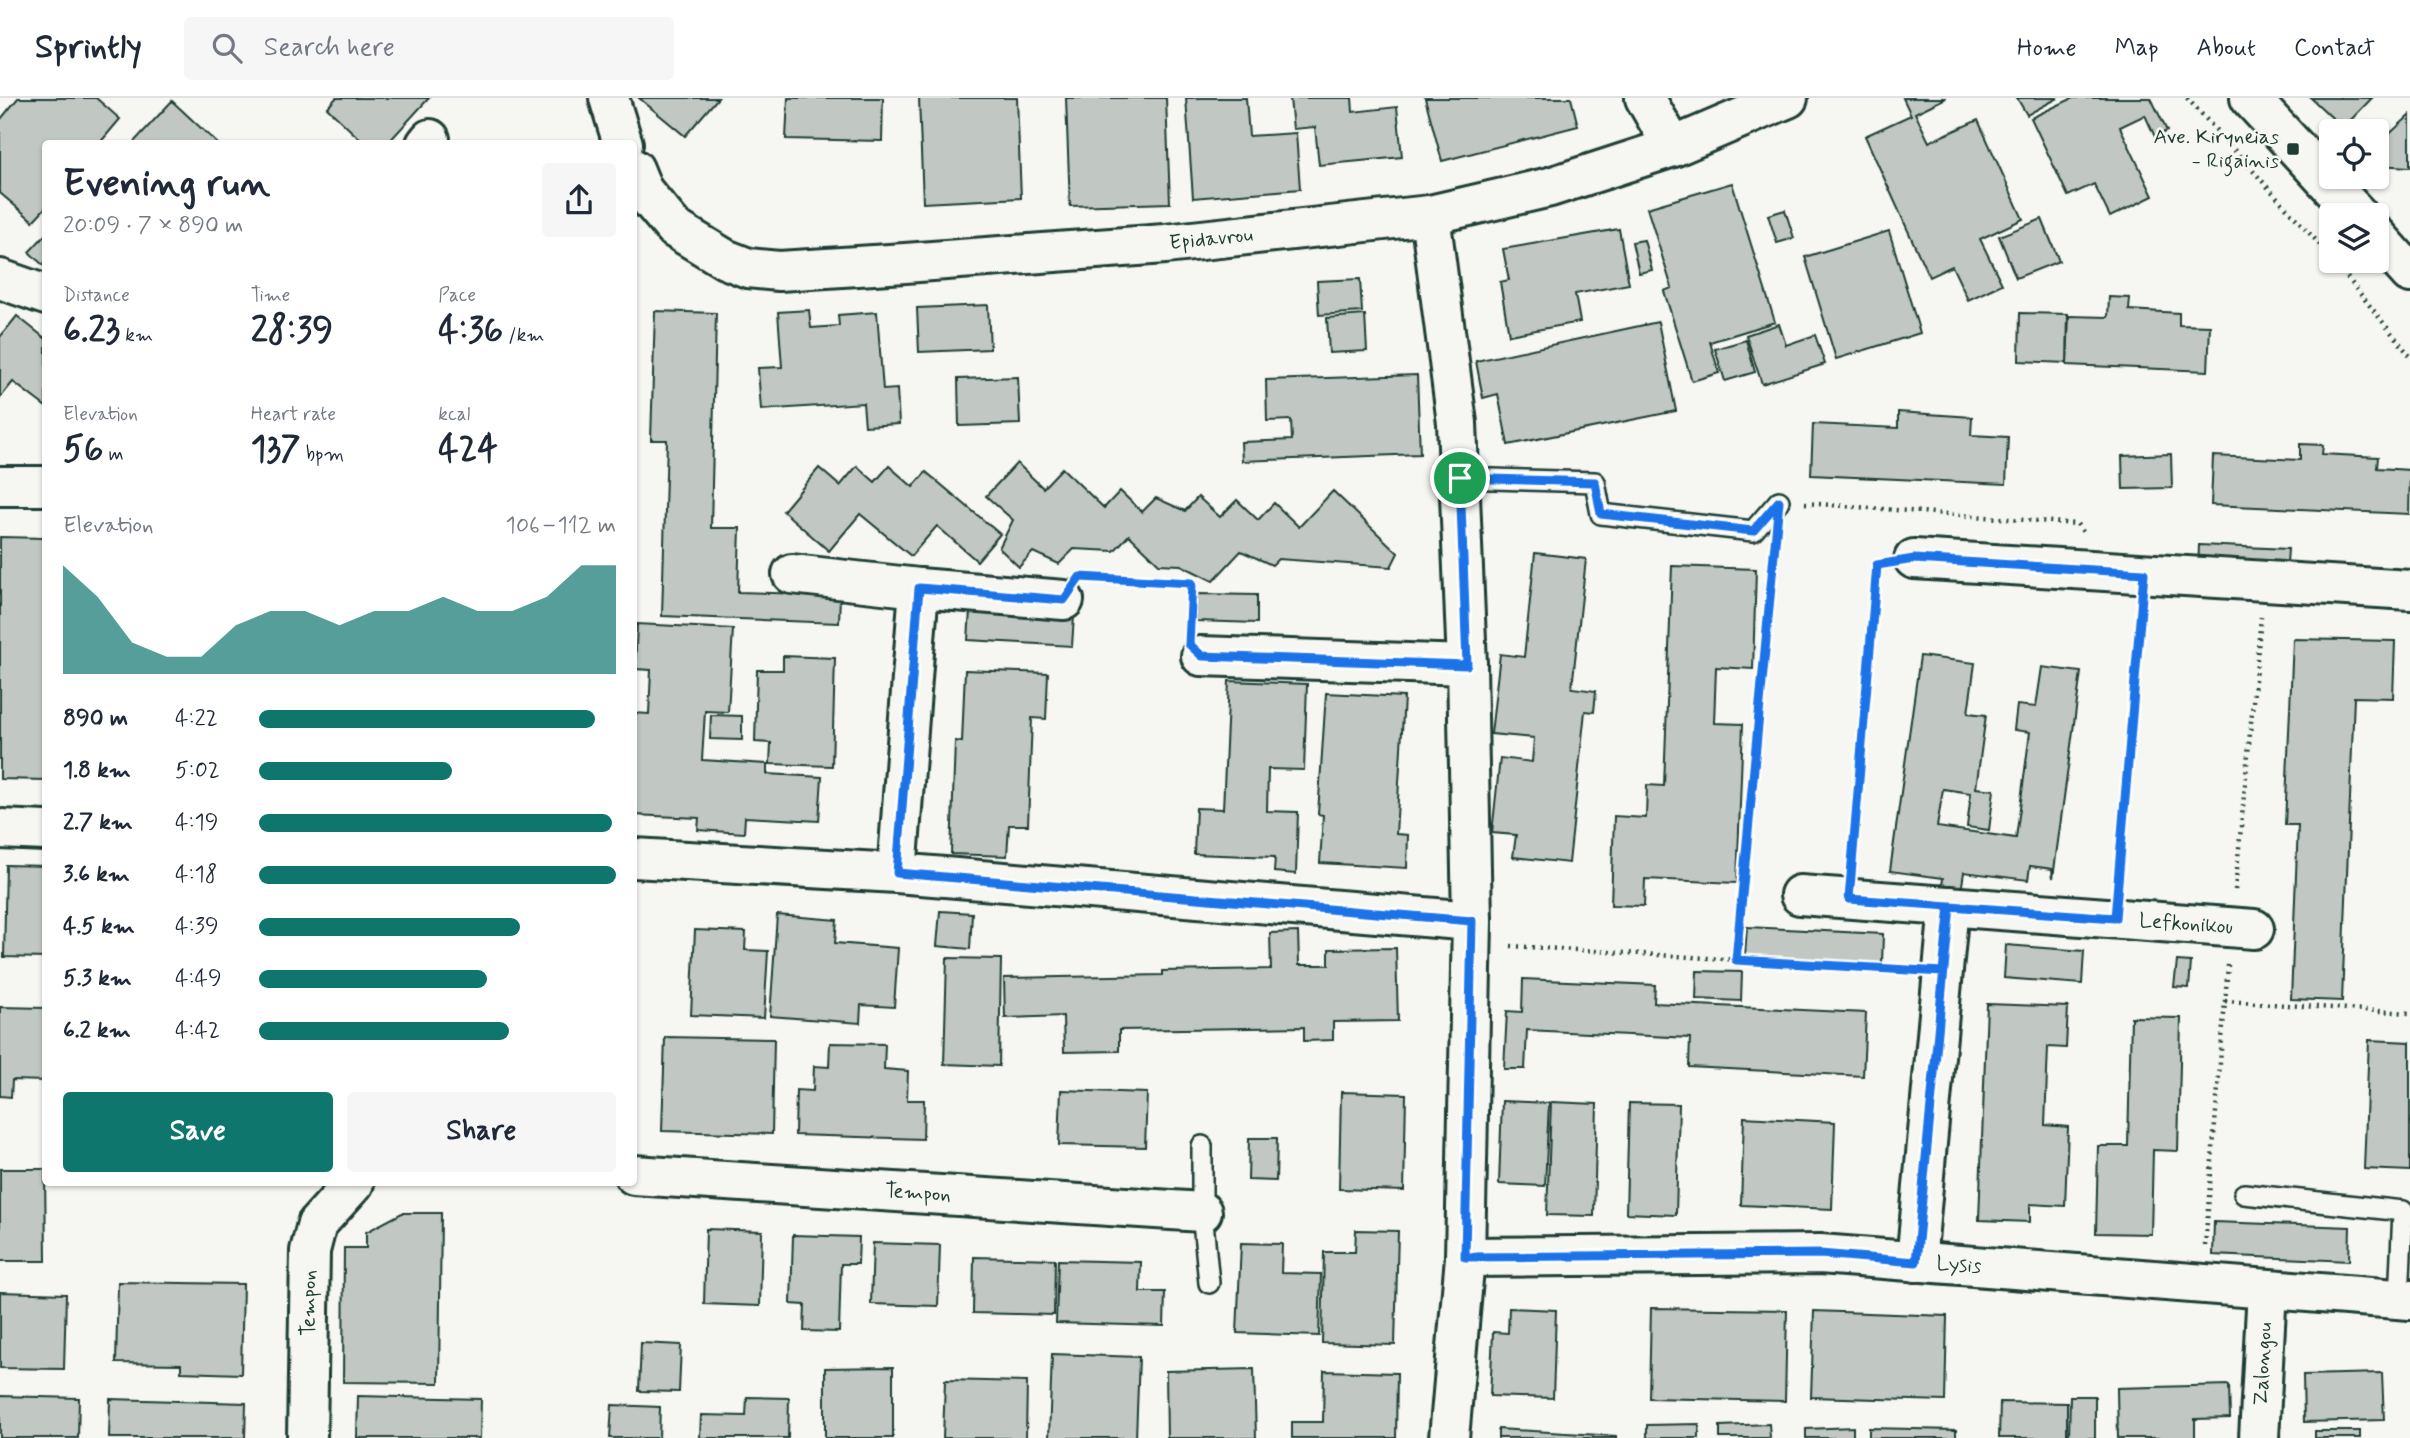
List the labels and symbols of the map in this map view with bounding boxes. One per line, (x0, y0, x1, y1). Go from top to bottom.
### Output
place label: Ave. Kiryneias - Rigainis (2154, 123, 2279, 177)
marker: Ave. Kiryneias - Rigainis (2285, 141, 2301, 157)
street label: Epidavrou (1168, 221, 1254, 257)
pin (1430, 448, 1490, 508)
street label: Lefkonikou (2138, 907, 2234, 941)
street label: Tempon (884, 1177, 952, 1209)
street label: Lysis (1936, 1249, 1982, 1281)
street label: Tempon (294, 1270, 324, 1336)
street label: Zalongou (2247, 1322, 2279, 1406)

